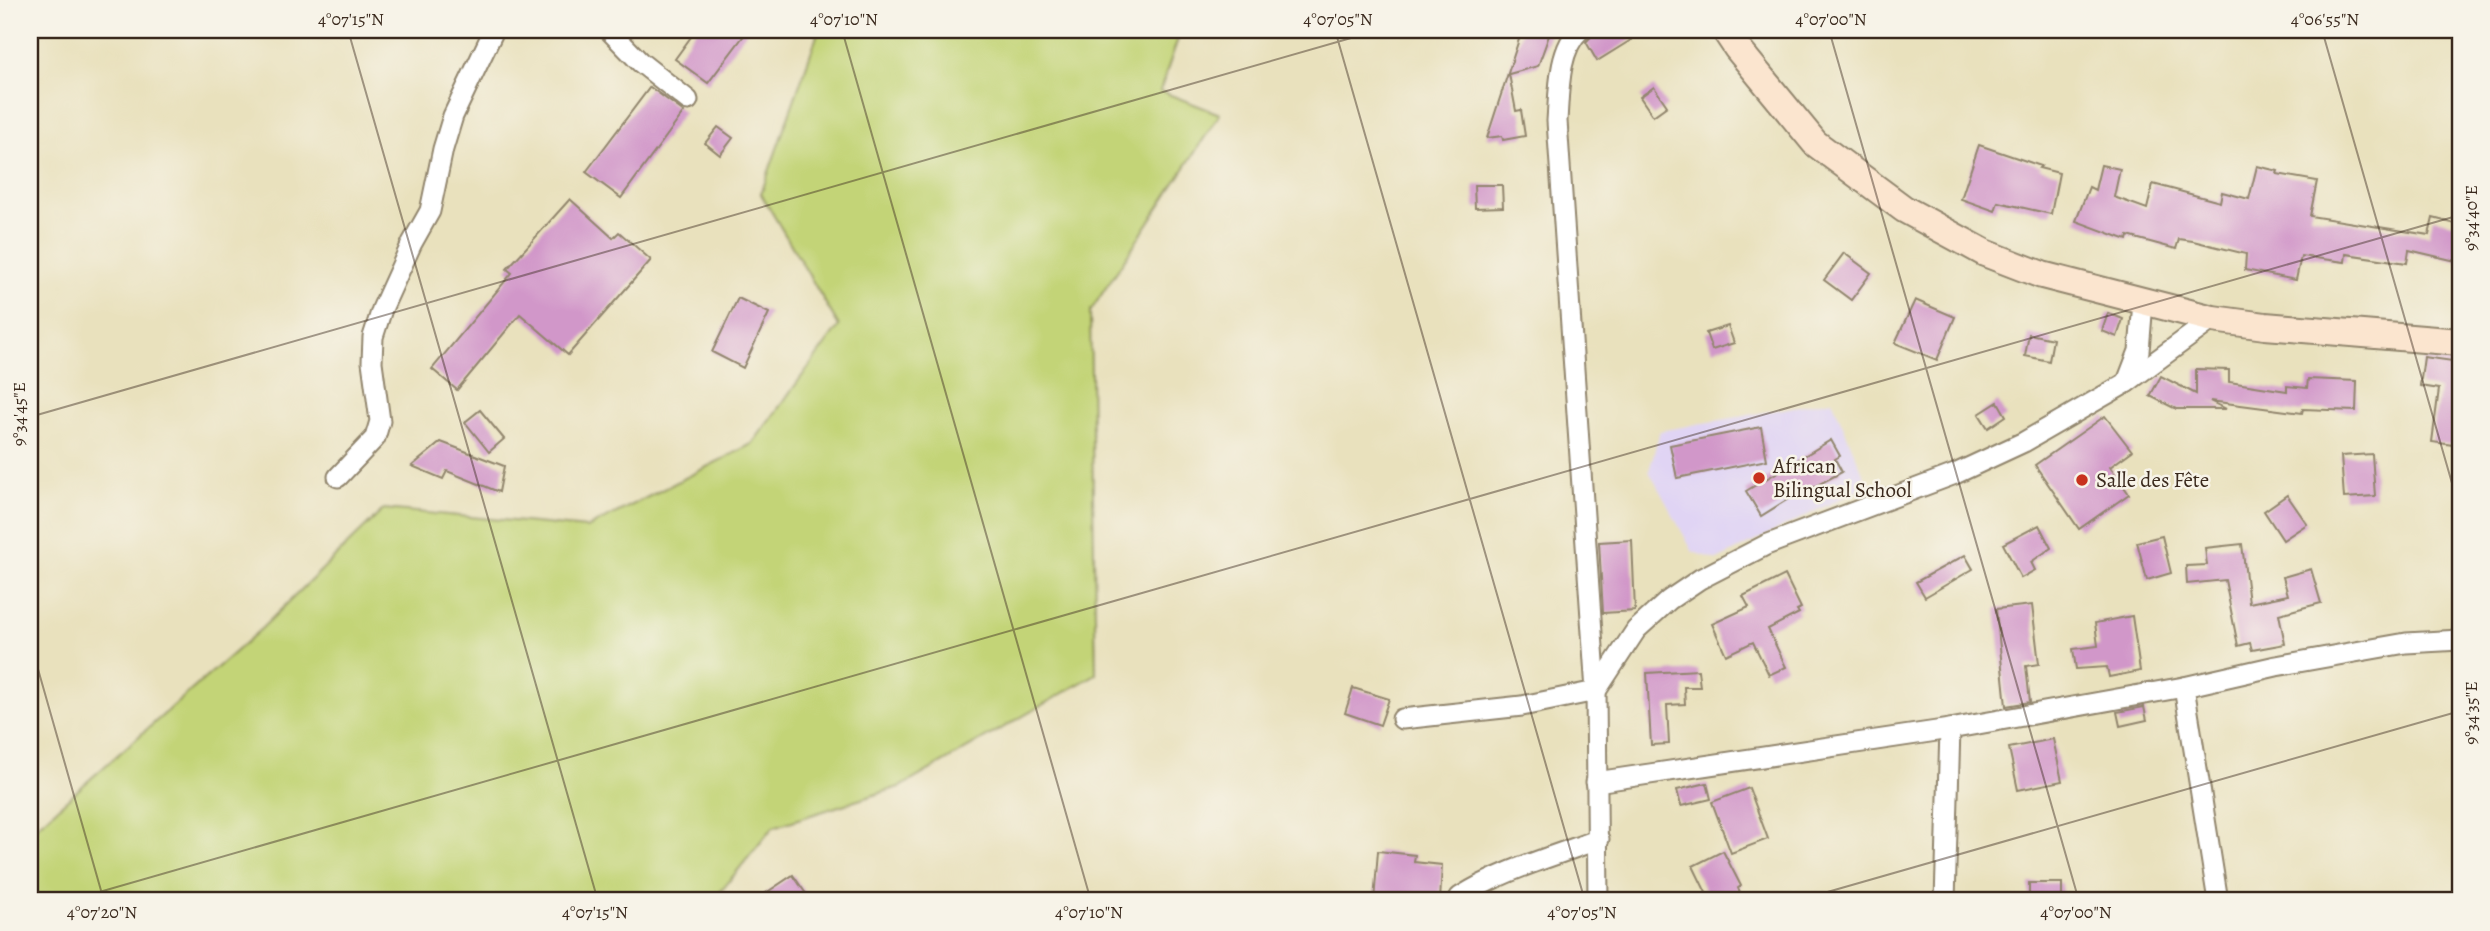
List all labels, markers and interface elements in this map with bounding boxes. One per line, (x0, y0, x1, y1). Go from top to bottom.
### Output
text: 4°07'15"N (318, 7, 384, 31)
text: 4°07'10"N (810, 7, 878, 31)
text: 4°07'05"N (1303, 7, 1373, 31)
text: 4°07'00"N (1795, 7, 1867, 31)
text: 4°06'55"N (2291, 7, 2359, 31)
text: 9°34'40"E (2459, 185, 2483, 251)
text: 9°34'45"E (7, 382, 31, 446)
place label: African Bilingual School (1772, 452, 1912, 504)
place label: Salle des Fête (2096, 466, 2209, 494)
marker: African Bilingual School (1751, 470, 1767, 486)
marker: Salle des Fête (2074, 472, 2090, 488)
text: 9°34'35"E (2459, 681, 2483, 745)
text: 4°07'20"N (67, 900, 137, 924)
text: 4°07'15"N (562, 900, 628, 924)
text: 4°07'10"N (1055, 900, 1123, 924)
text: 4°07'05"N (1547, 900, 1617, 924)
text: 4°07'00"N (2040, 900, 2112, 924)

